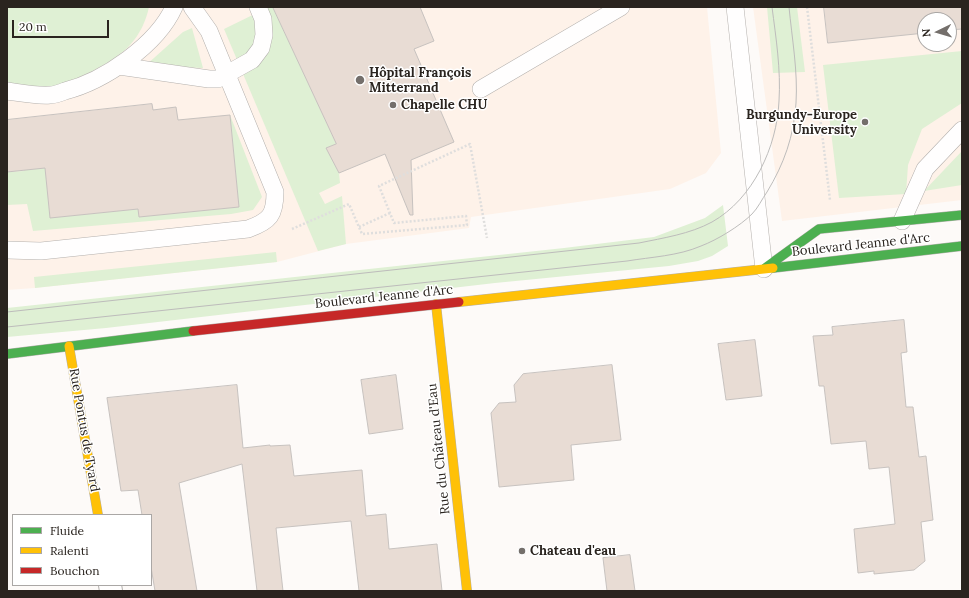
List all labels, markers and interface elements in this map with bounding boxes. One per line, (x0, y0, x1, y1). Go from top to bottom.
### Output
scale bar (14, 12, 111, 38)
north arrow (917, 12, 957, 52)
text: 20 m (19, 19, 47, 34)
text: N (919, 28, 933, 38)
place label: Hôpital François Mitterrand (369, 65, 471, 96)
marker: Hôpital François Mitterrand (354, 74, 366, 86)
place label: Chapelle CHU (401, 97, 487, 113)
marker: Chapelle CHU (388, 100, 398, 110)
place label: Burgundy-Europe University (746, 107, 857, 138)
marker: Burgundy-Europe University (860, 117, 870, 127)
street label: Boulevard Jeanne d'Arc (791, 230, 931, 260)
street label: Boulevard Jeanne d'Arc (314, 282, 454, 312)
street label: Rue Pontus de Tyard (65, 367, 103, 493)
street label: Rue du Château d'Eau (424, 383, 454, 515)
legend (12, 514, 152, 586)
text: Fluide (50, 523, 84, 538)
text: Ralenti (50, 543, 89, 558)
place label: Chateau d'eau (530, 543, 616, 559)
marker: Chateau d'eau (517, 546, 527, 556)
text: Bouchon (50, 563, 100, 578)

